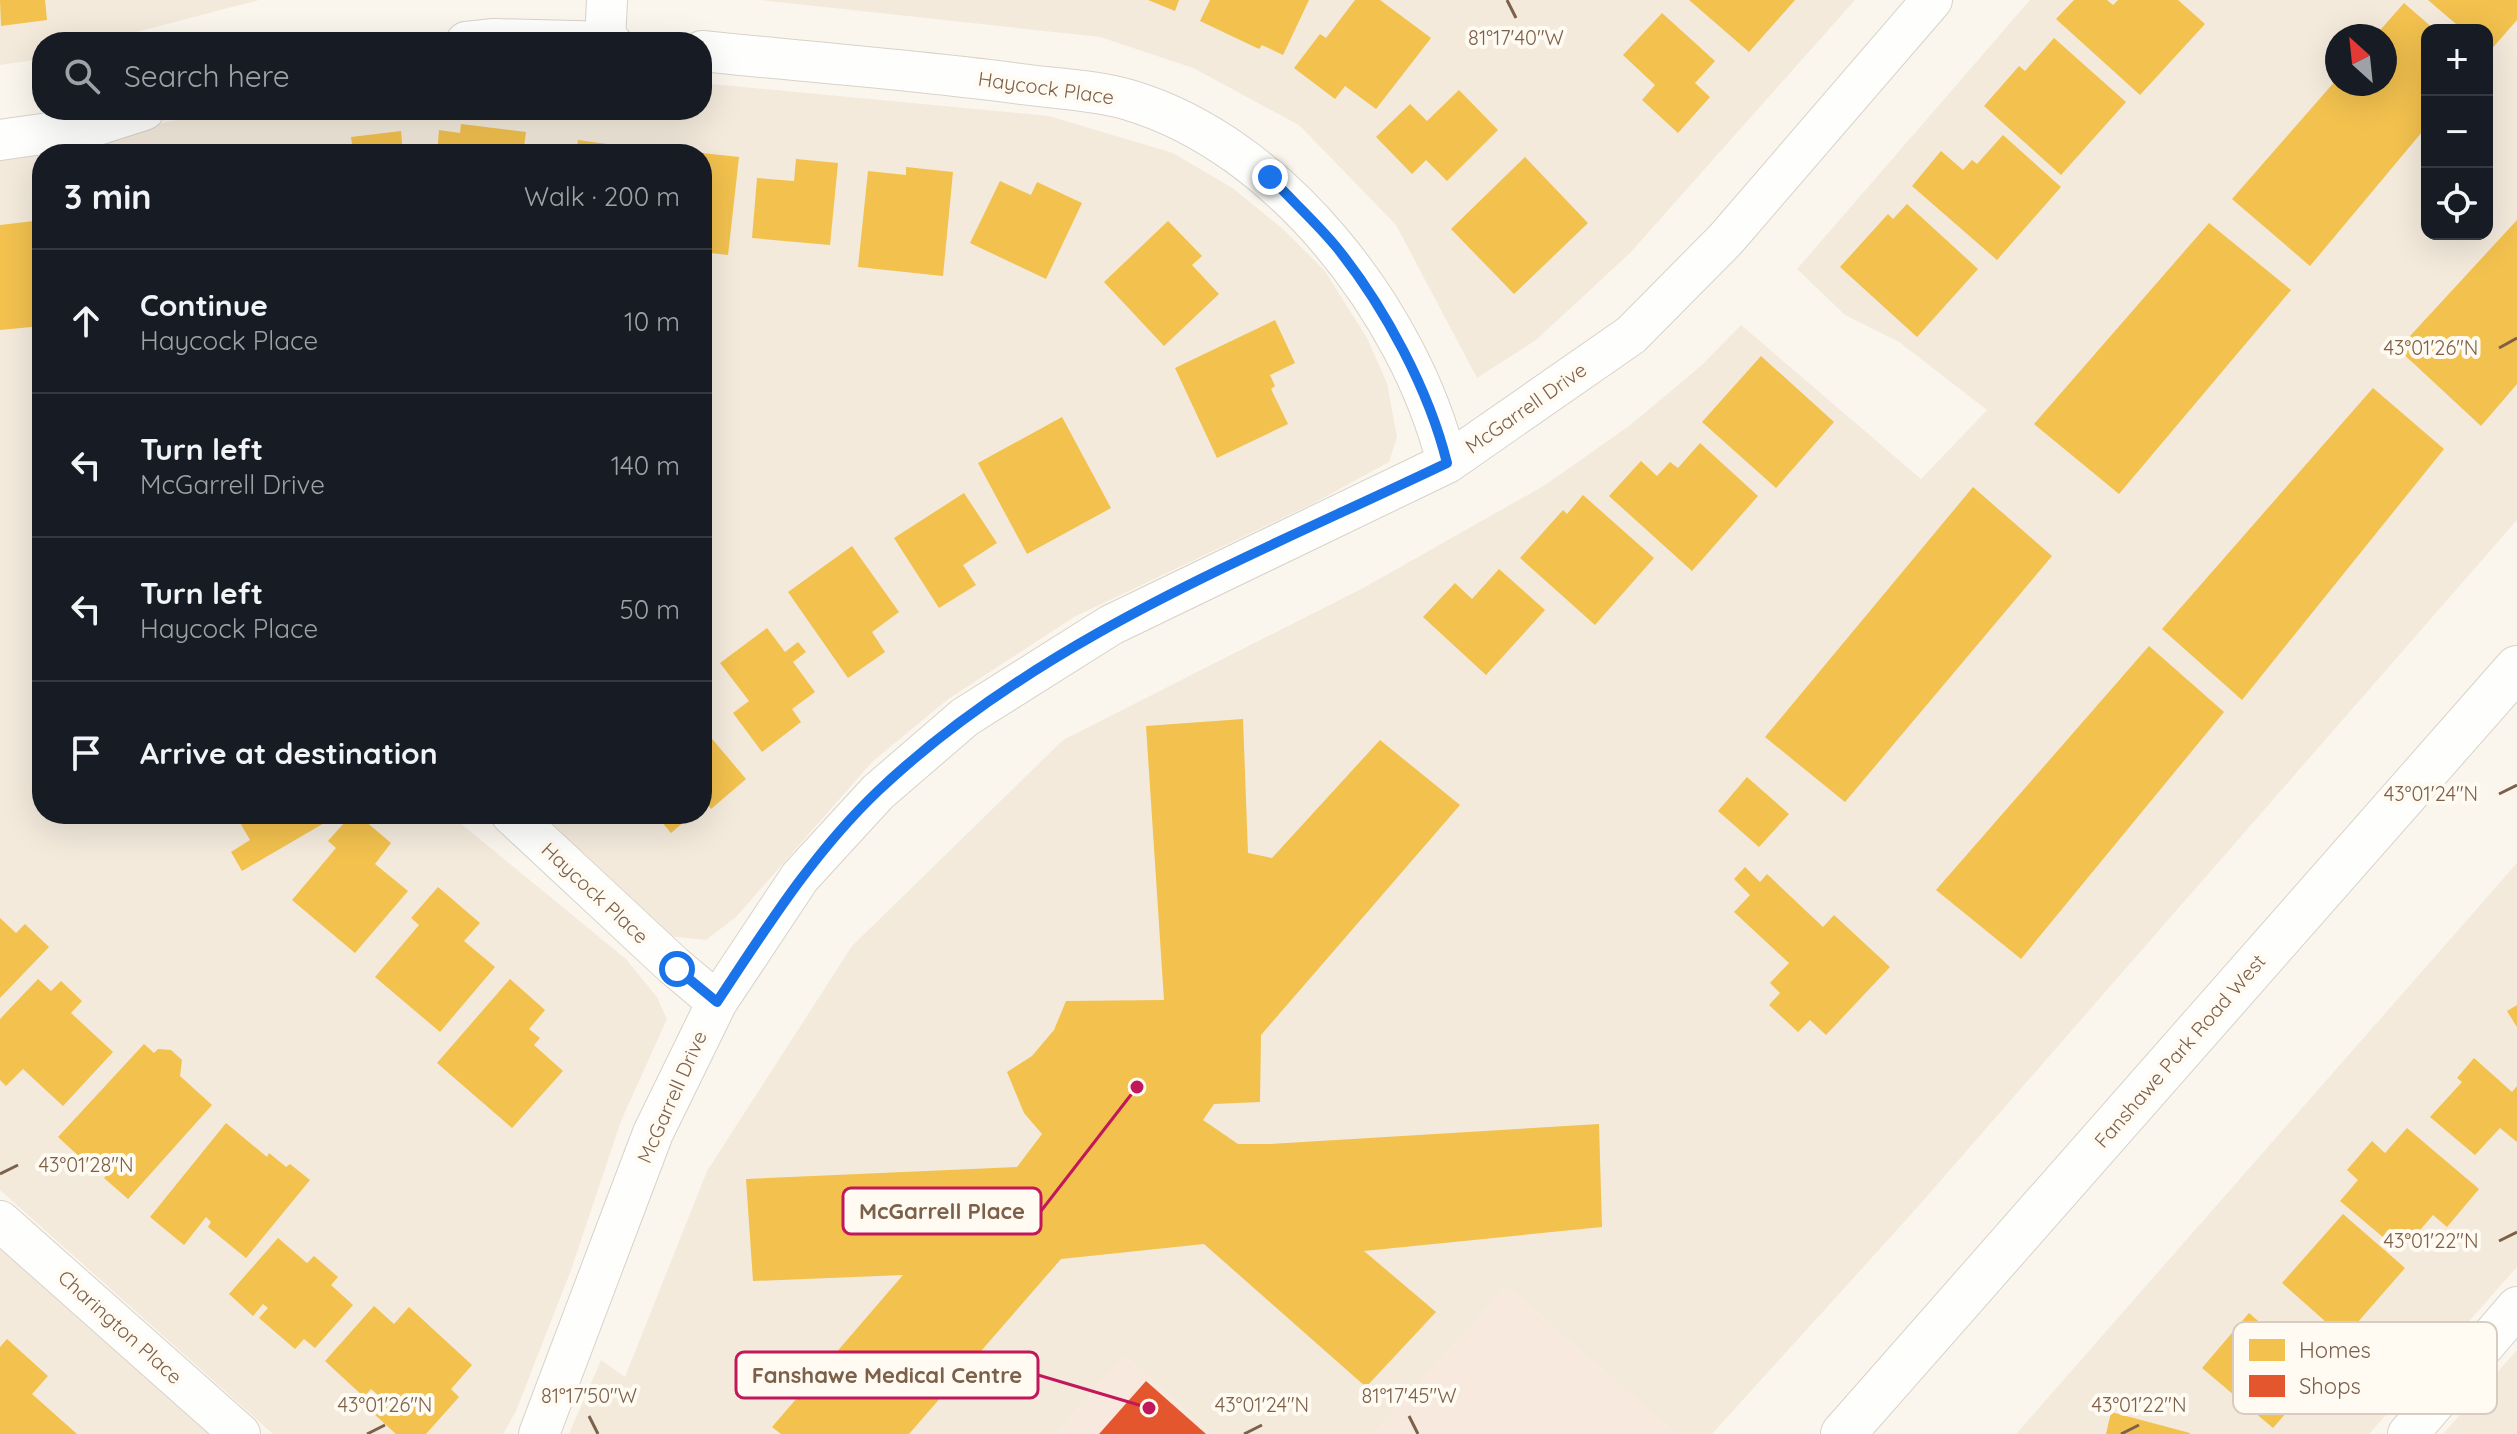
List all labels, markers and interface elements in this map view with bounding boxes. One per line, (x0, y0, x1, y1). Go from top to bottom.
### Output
north arrow (2325, 24, 2397, 96)
map controls (2421, 24, 2493, 240)
button: + (2421, 24, 2493, 96)
text: 81°17'40"W (1468, 25, 1564, 50)
search box (32, 32, 712, 120)
icon: search (60, 54, 104, 98)
text: Search here (124, 57, 290, 95)
street label: Haycock Place (976, 66, 1116, 109)
button: − (2421, 96, 2493, 168)
route end (1252, 159, 1288, 195)
button: locate (2421, 168, 2493, 240)
text: 3 min (64, 175, 151, 218)
text: Walk · 200 m (524, 180, 680, 213)
text: Continue (140, 286, 268, 324)
icon: ahead (64, 299, 108, 343)
text: 10 m (624, 305, 680, 338)
text: Haycock Place (140, 324, 318, 357)
text: 43°01'26"N (2384, 335, 2478, 360)
street label: McGarrell Drive (1460, 357, 1591, 459)
text: Turn left (140, 430, 263, 468)
icon: left (64, 443, 108, 487)
text: 140 m (611, 449, 680, 482)
text: McGarrell Drive (140, 468, 325, 501)
text: Turn left (140, 574, 263, 612)
icon: left (64, 587, 108, 631)
text: 50 m (620, 593, 680, 626)
text: Haycock Place (140, 612, 318, 645)
icon: arrive (64, 731, 108, 775)
text: Arrive at destination (140, 734, 438, 772)
text: 43°01'24"N (2384, 781, 2478, 806)
street label: Haycock Place (537, 837, 654, 949)
street label: Fanshawe Park Road West (2089, 949, 2271, 1153)
route start (659, 951, 695, 987)
street label: McGarrell Drive (631, 1027, 712, 1167)
text: 43°01'28"N (39, 1152, 133, 1177)
callout: McGarrell Place (843, 1188, 1041, 1234)
text: McGarrell Place (859, 1197, 1025, 1225)
text: 43°01'22"N (2383, 1228, 2479, 1253)
street label: Charington Place (53, 1264, 188, 1389)
legend (2233, 1322, 2497, 1414)
text: Homes (2299, 1336, 2371, 1364)
callout: Fanshawe Medical Centre (736, 1352, 1038, 1398)
text: Fanshawe Medical Centre (752, 1361, 1022, 1389)
text: Shops (2299, 1372, 2361, 1400)
text: 81°17'50"W (541, 1383, 637, 1408)
text: 81°17'45"W (1362, 1383, 1456, 1408)
text: 43°01'26"N (338, 1392, 432, 1417)
text: 43°01'24"N (1215, 1392, 1309, 1417)
text: 43°01'22"N (2091, 1392, 2187, 1417)

